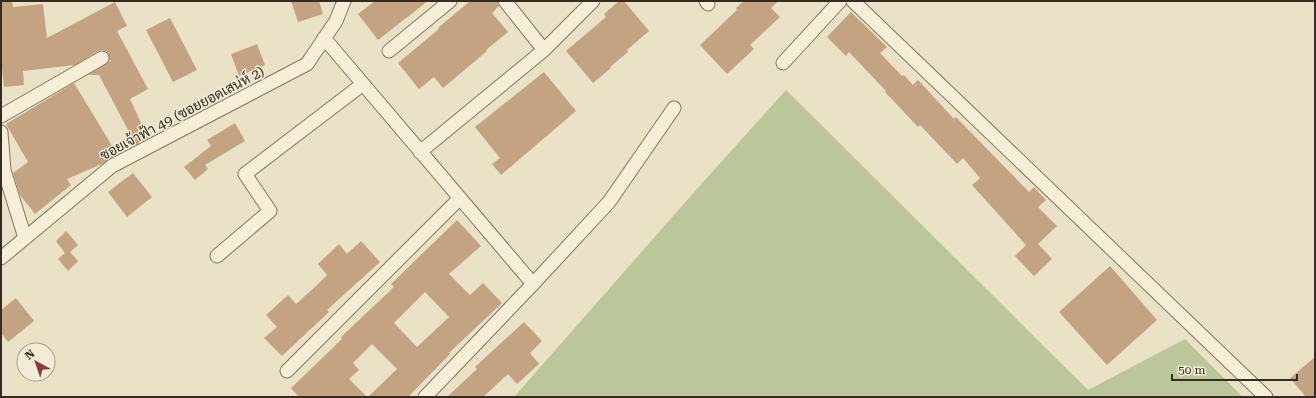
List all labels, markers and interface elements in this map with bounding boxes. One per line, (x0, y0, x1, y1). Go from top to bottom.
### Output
street label: ซอยเจ้าฟ้า 49 (ซอยยอดเสน่ห์ 2) (97, 62, 267, 163)
north arrow (16, 342, 56, 382)
text: N (22, 347, 38, 362)
scale bar (1172, 356, 1297, 382)
text: 50 m (1178, 363, 1205, 377)

